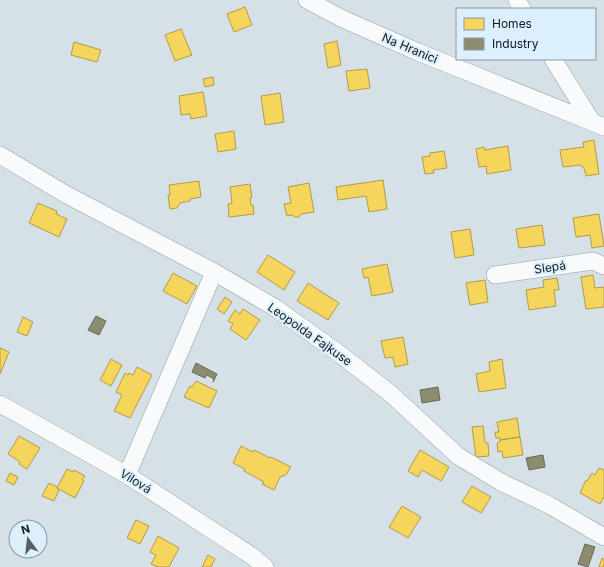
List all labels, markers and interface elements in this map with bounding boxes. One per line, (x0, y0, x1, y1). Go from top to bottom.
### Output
legend (456, 8, 596, 60)
text: Homes (492, 16, 532, 31)
street label: Na Hranici (380, 30, 440, 66)
text: Industry (492, 36, 539, 51)
street label: Slepá (533, 257, 567, 277)
street label: Leopolda Fajkuse (265, 299, 355, 369)
street label: Vilová (117, 466, 155, 496)
north arrow (8, 519, 48, 559)
text: N (20, 521, 31, 537)

